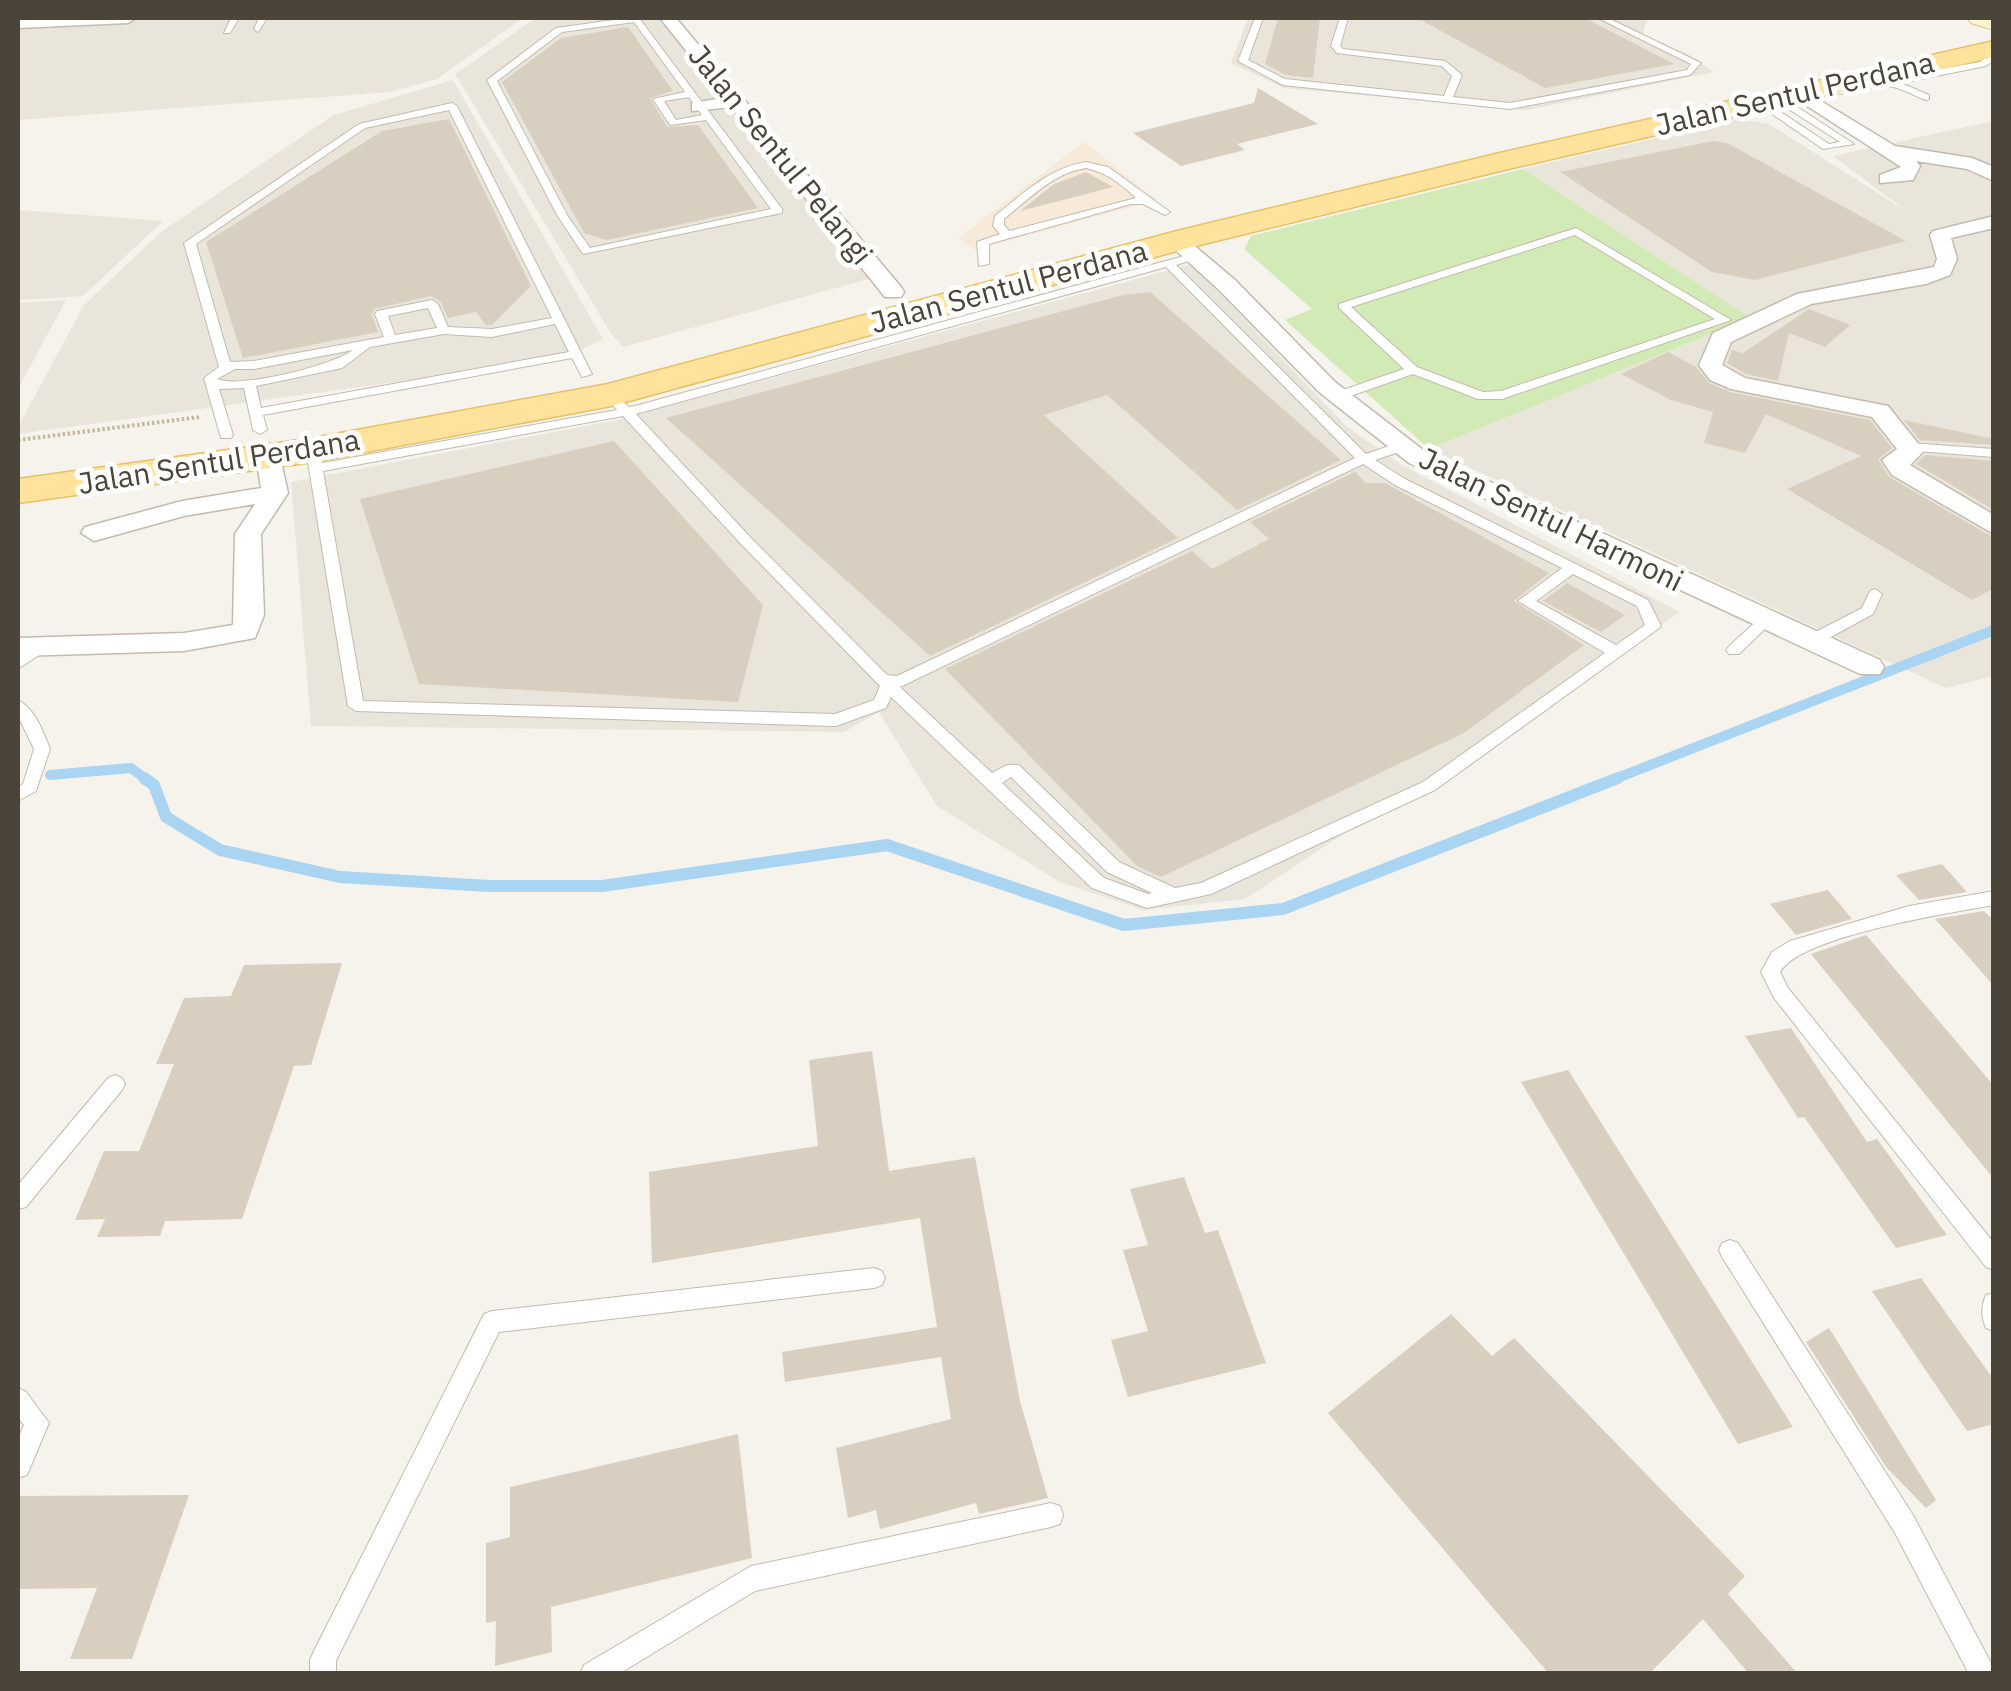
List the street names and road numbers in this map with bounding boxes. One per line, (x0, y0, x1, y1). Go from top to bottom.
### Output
street label: Jalan Sentul Pelangi (680, 36, 882, 272)
street label: Jalan Sentul Perdana (1652, 42, 1938, 144)
street label: Jalan Sentul Perdana (866, 230, 1151, 341)
street label: Jalan Sentul Perdana (75, 419, 362, 502)
street label: Jalan Sentul Harmoni (1413, 438, 1690, 600)

